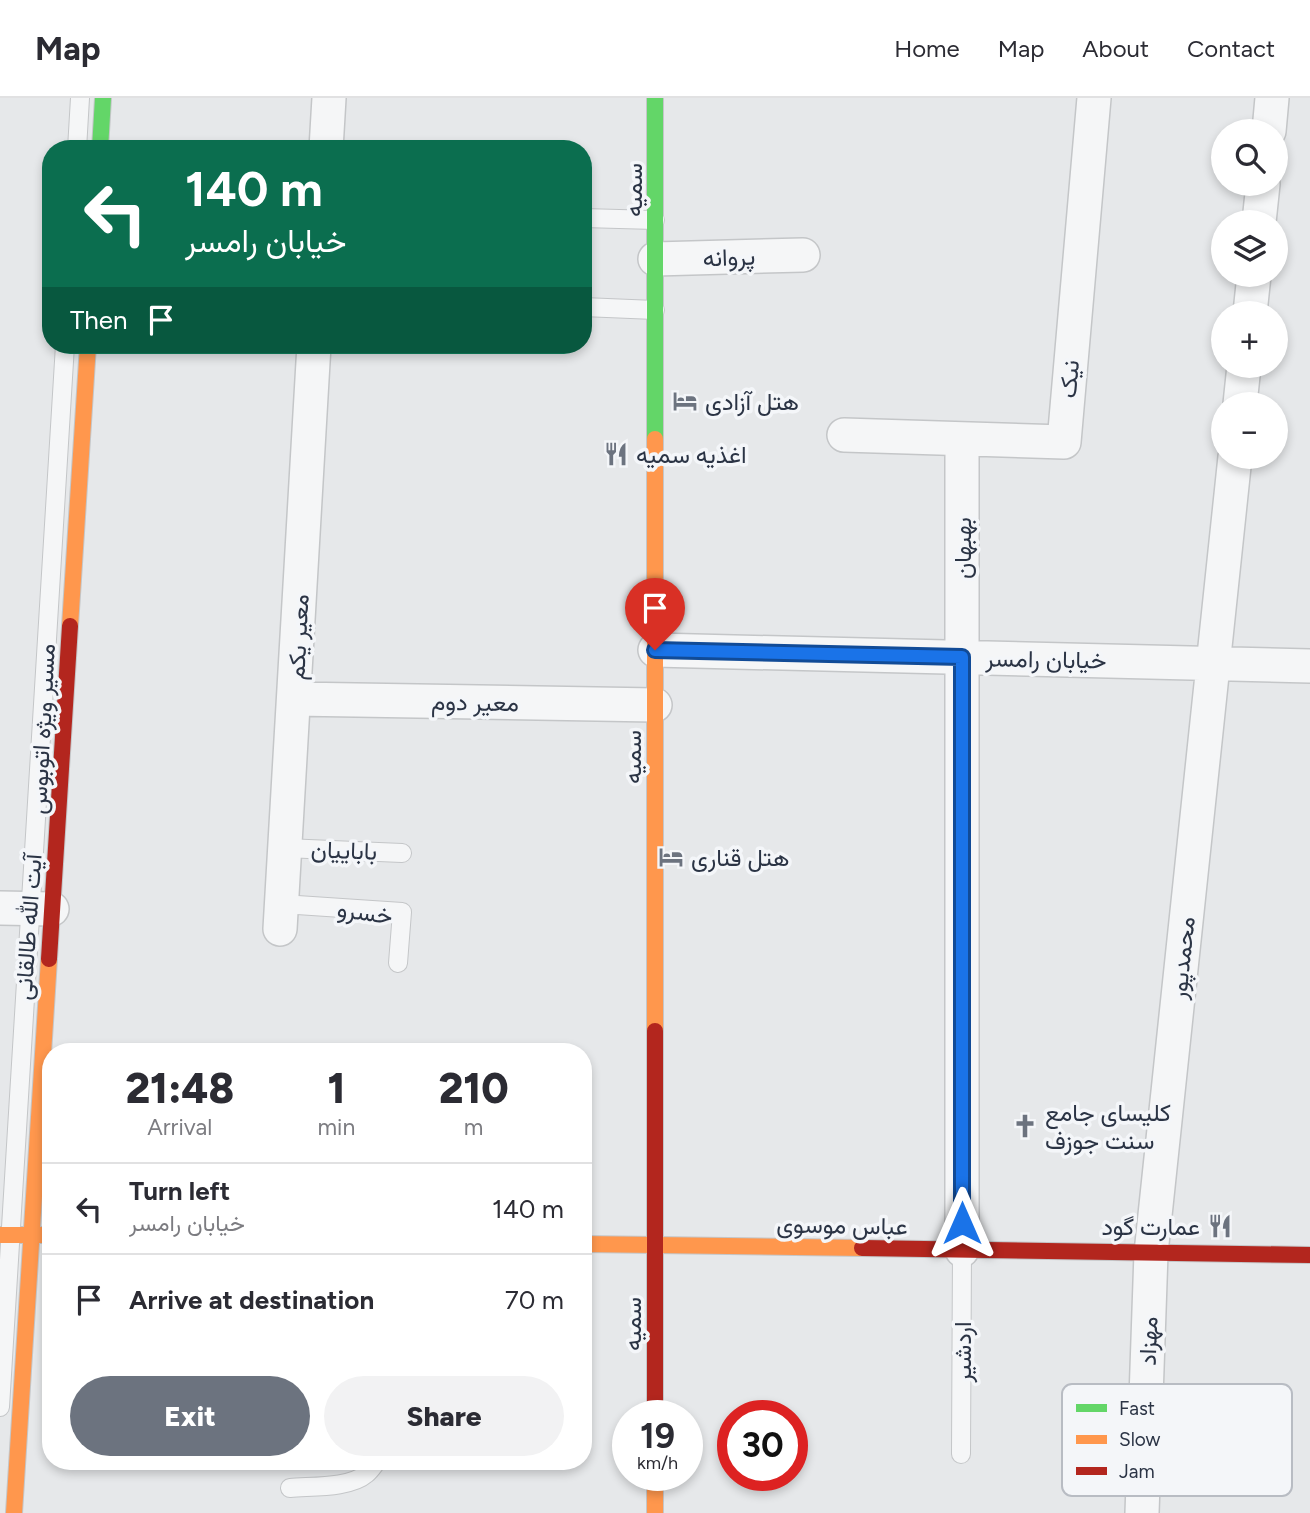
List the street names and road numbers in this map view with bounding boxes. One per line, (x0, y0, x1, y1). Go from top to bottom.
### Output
street label: سمیه (619, 163, 648, 217)
street label: پروانه (702, 242, 756, 274)
street label: نیک (1053, 359, 1085, 399)
street label: بهبهان (948, 517, 978, 579)
street label: معیر یکم (281, 593, 317, 681)
street label: مسیر ویژه اتوبوس (23, 643, 62, 815)
street label: خیابان رامسر (984, 643, 1107, 676)
street label: معیر دوم (431, 687, 519, 719)
street label: سمیه (618, 730, 647, 784)
street label: باباییان (310, 834, 378, 866)
street label: آیت الله طالقانی (8, 850, 48, 1001)
street label: خسرو (335, 894, 395, 931)
street label: محمدپور (1163, 915, 1203, 1002)
street label: عباس موسوی (776, 1209, 908, 1242)
street label: سمیه (618, 1297, 647, 1351)
street label: مهزاد (1133, 1316, 1164, 1366)
street label: اردشیر (948, 1321, 978, 1384)

